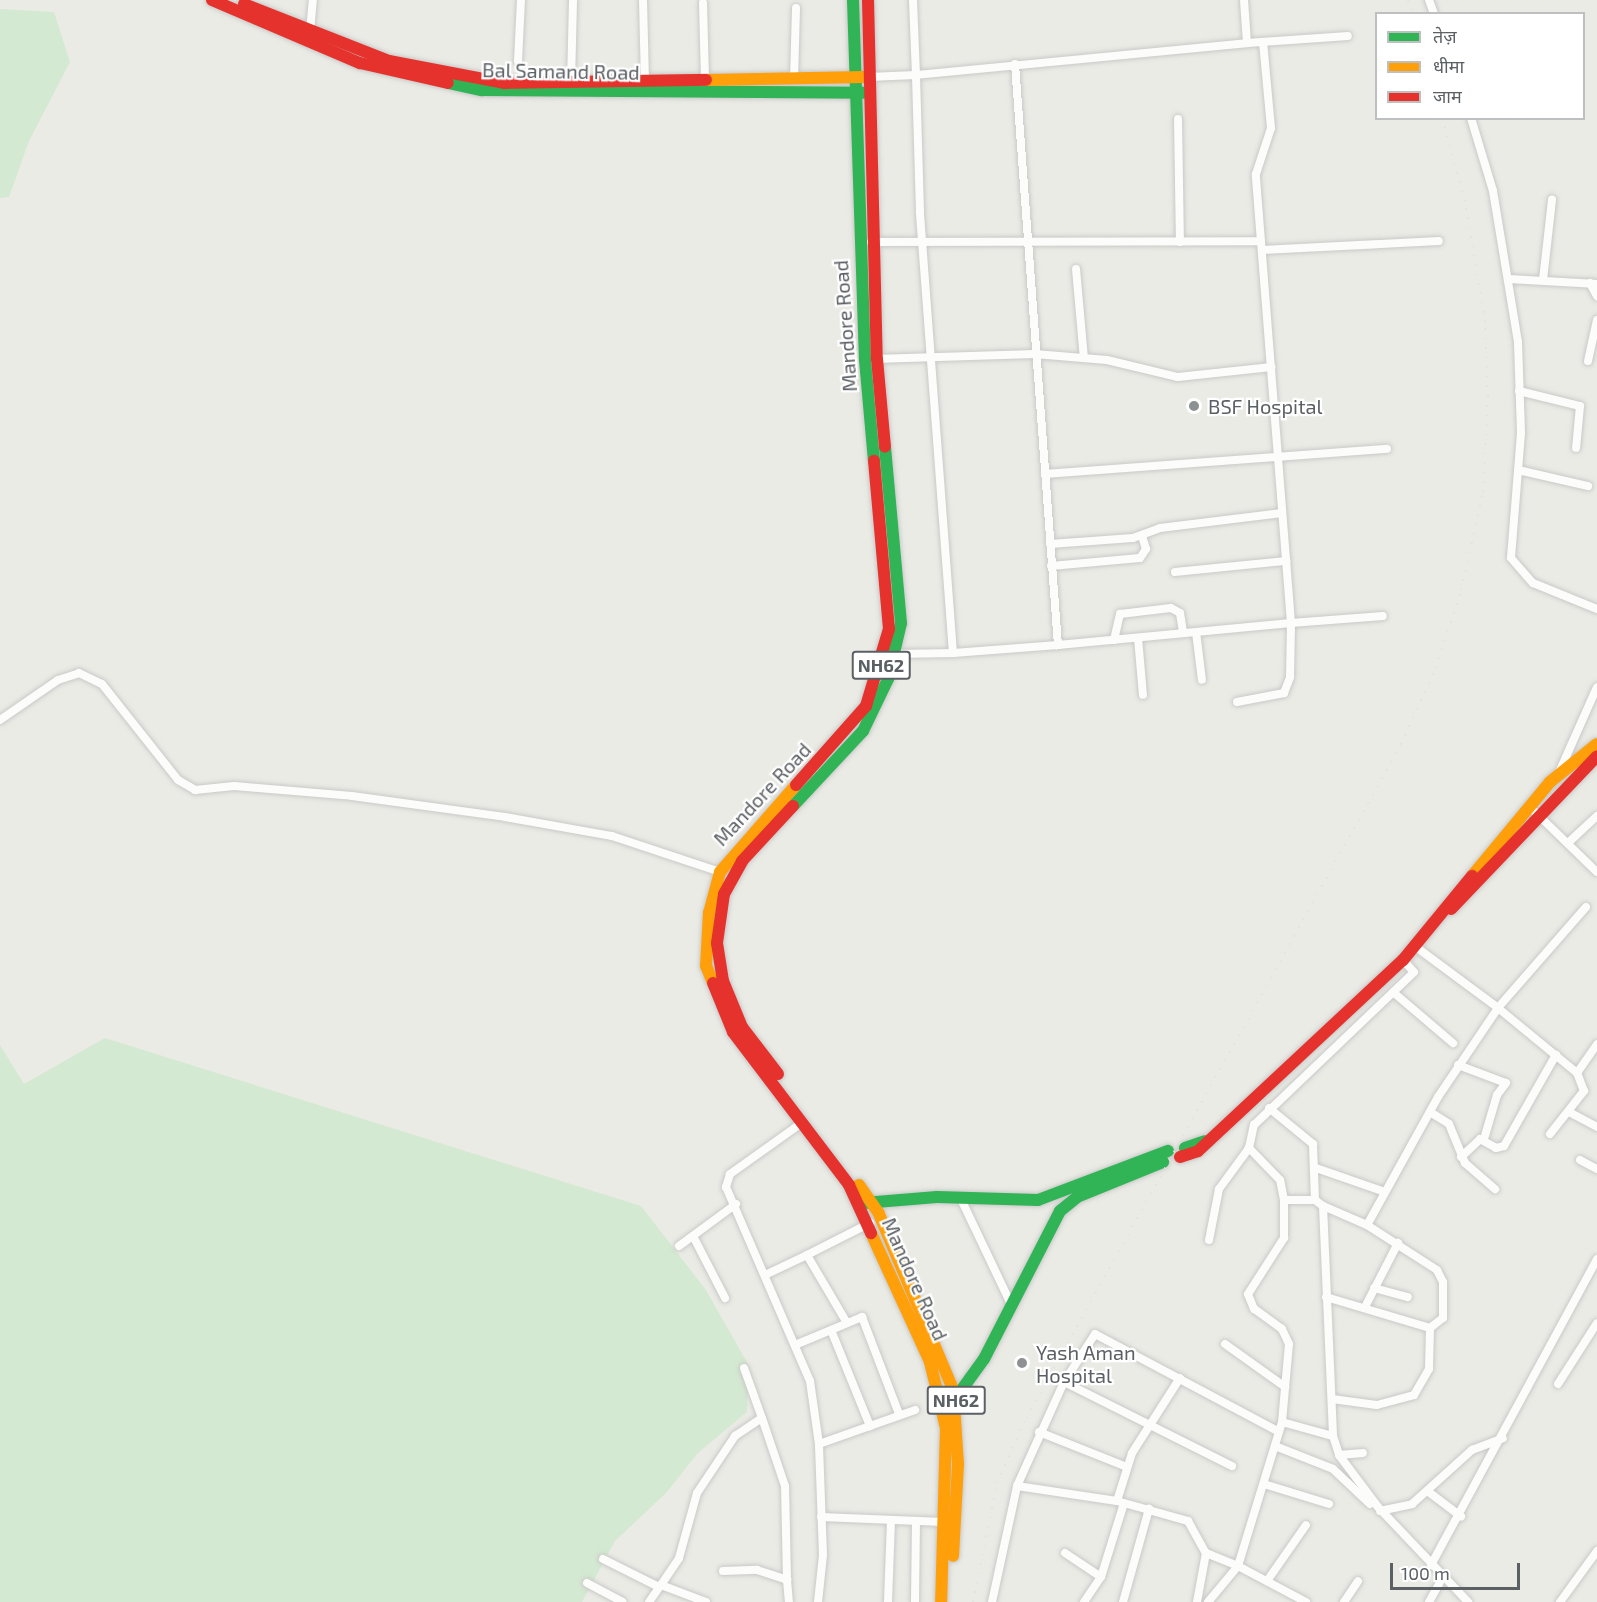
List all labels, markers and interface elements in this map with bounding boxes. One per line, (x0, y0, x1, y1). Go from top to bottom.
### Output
legend (1375, 12, 1585, 120)
text: तेज़ (1433, 25, 1457, 47)
text: धीमा (1433, 55, 1464, 77)
street label: Bal Samand Road (482, 58, 640, 84)
text: जाम (1433, 85, 1462, 107)
street label: Mandore Road (828, 259, 862, 393)
place label: BSF Hospital (1208, 394, 1323, 418)
marker: BSF Hospital (1185, 397, 1203, 415)
road number: NH62 (851, 650, 911, 680)
street label: Mandore Road (708, 738, 816, 850)
street label: Mandore Road (877, 1214, 953, 1344)
place label: Yash Aman Hospital (1036, 1340, 1136, 1387)
marker: Yash Aman Hospital (1013, 1354, 1031, 1372)
road number: NH62 (926, 1385, 986, 1415)
scale bar (1393, 1551, 1524, 1589)
text: 100 m (1401, 1562, 1450, 1584)

